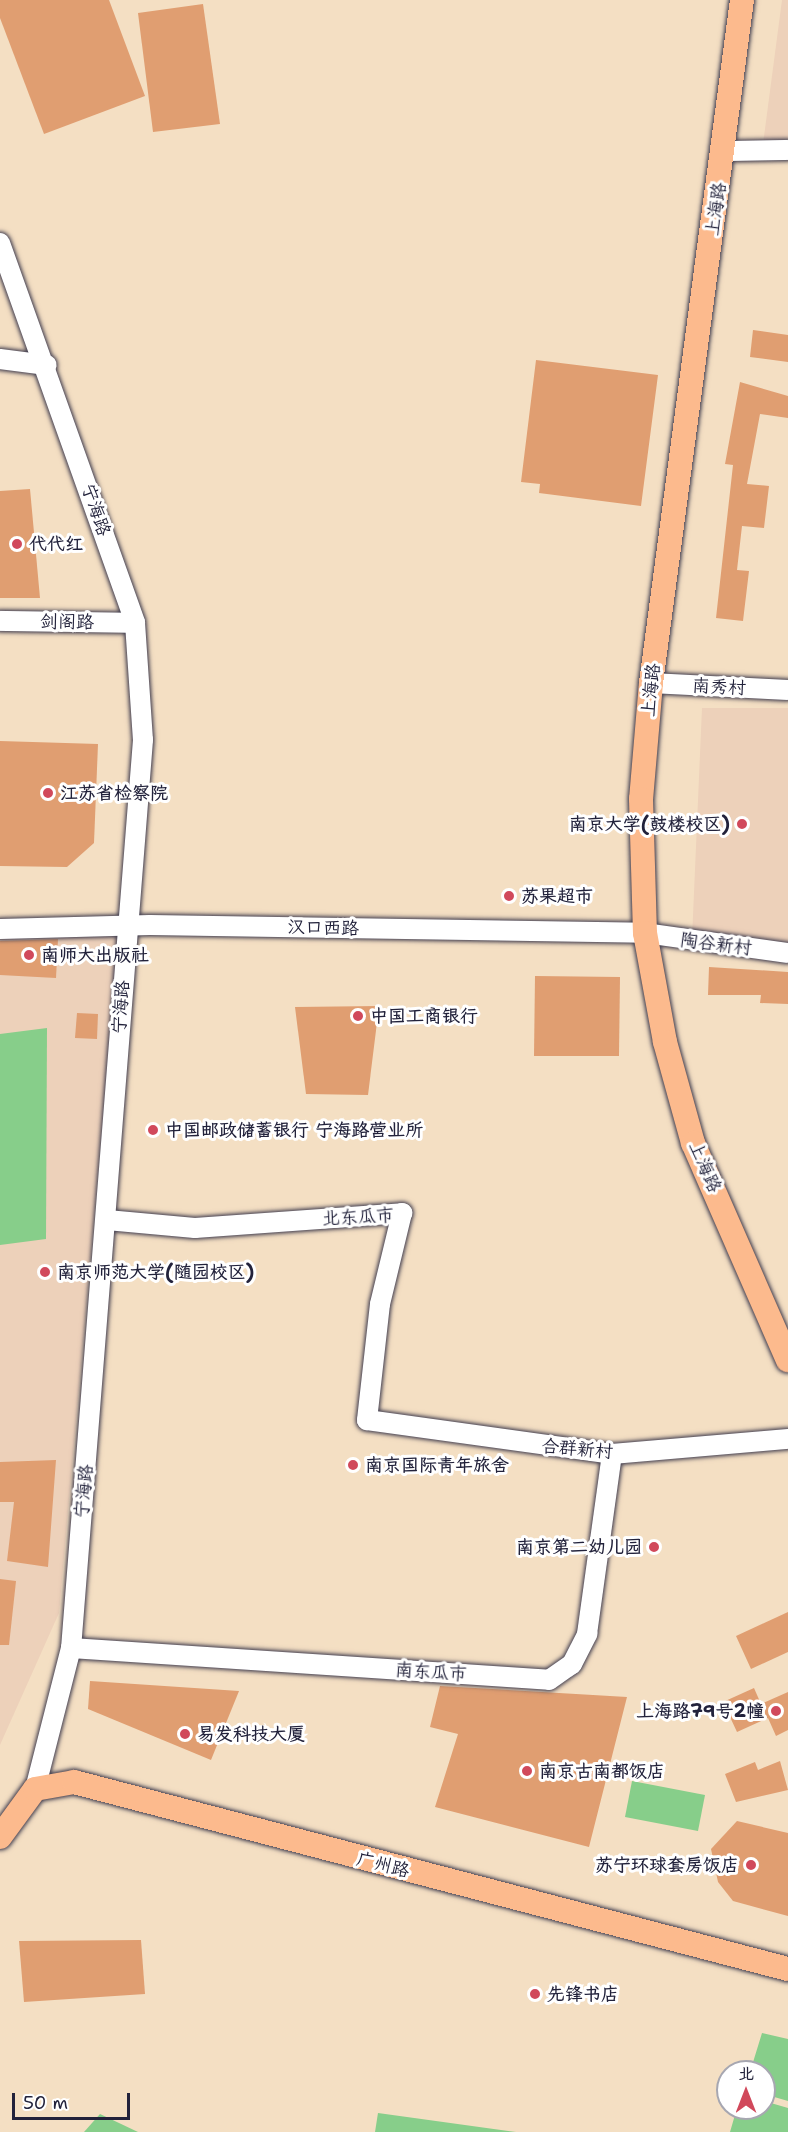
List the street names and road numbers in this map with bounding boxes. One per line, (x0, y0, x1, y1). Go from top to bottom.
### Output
street label: 上海路 (702, 181, 730, 237)
street label: 宁海路 (77, 481, 115, 539)
street label: 剑阁路 (40, 611, 94, 633)
street label: 上海路 (637, 662, 665, 718)
street label: 南秀村 (691, 675, 747, 699)
street label: 汉口西路 (287, 917, 359, 939)
street label: 陶谷新村 (679, 929, 753, 959)
street label: 宁海路 (108, 979, 134, 1035)
street label: 上海路 (684, 1138, 726, 1196)
street label: 北东瓜市 (321, 1204, 395, 1230)
street label: 合群新村 (540, 1435, 614, 1463)
street label: 宁海路 (71, 1463, 97, 1519)
street label: 南东瓜市 (394, 1659, 468, 1685)
street label: 广州路 (354, 1848, 412, 1882)

